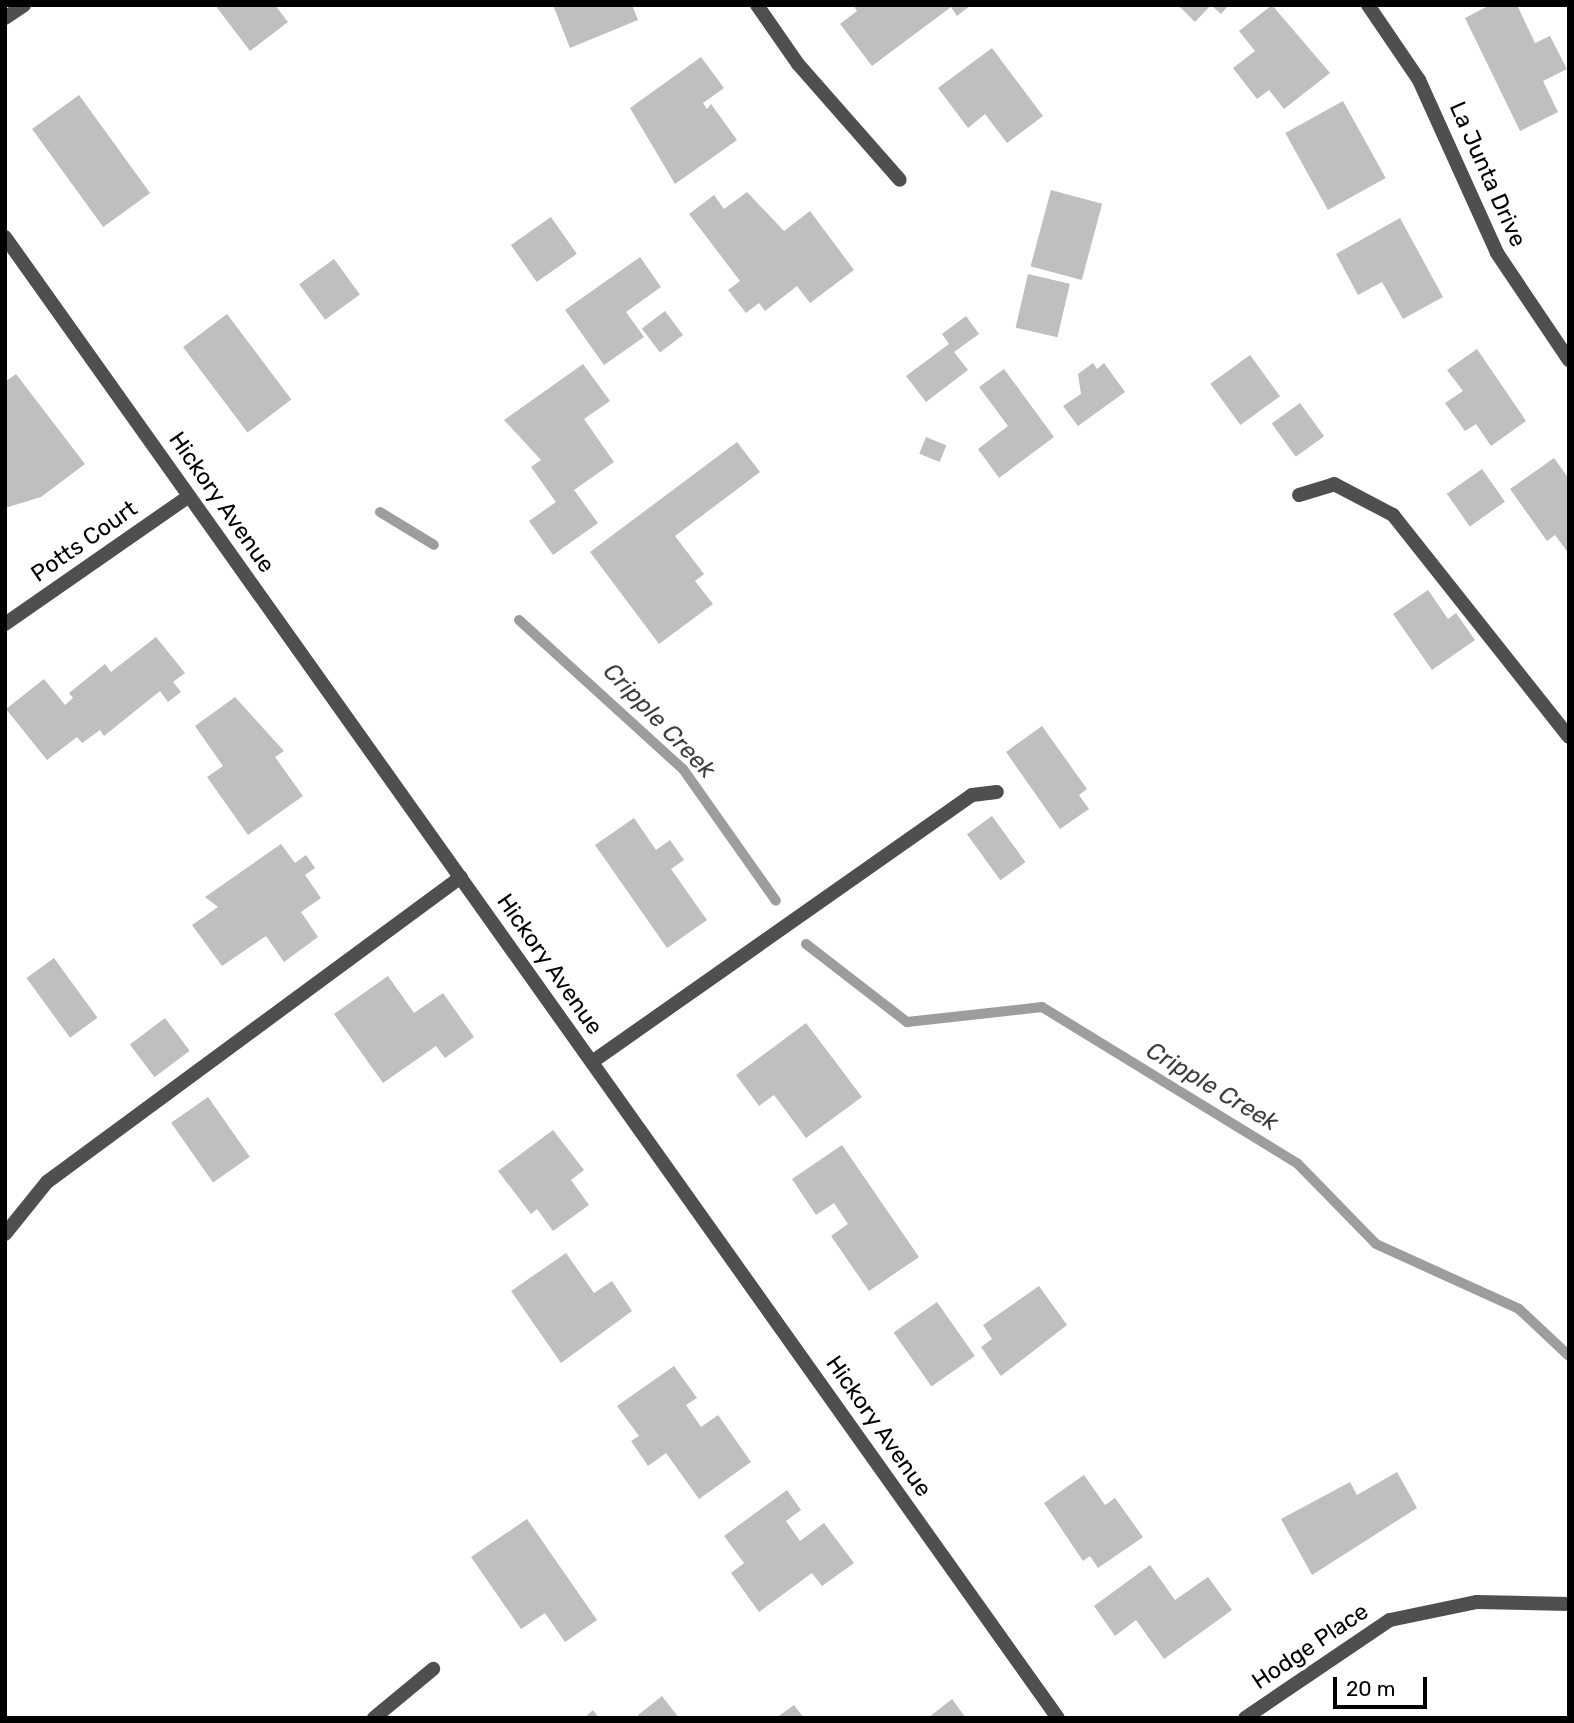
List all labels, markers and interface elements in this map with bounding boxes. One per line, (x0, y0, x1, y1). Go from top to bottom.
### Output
street label: La Junta Drive (1444, 97, 1532, 251)
street label: Hickory Avenue (163, 426, 281, 578)
street label: Potts Court (26, 494, 142, 588)
water label: Cripple Creek (597, 657, 721, 785)
street label: Hickory Avenue (491, 888, 609, 1040)
water label: Cripple Creek (1141, 1036, 1283, 1138)
street label: Hickory Avenue (820, 1350, 938, 1502)
street label: Hodge Place (1247, 1597, 1373, 1695)
scale bar (1336, 1664, 1430, 1708)
text: 20 m (1346, 1676, 1395, 1701)

